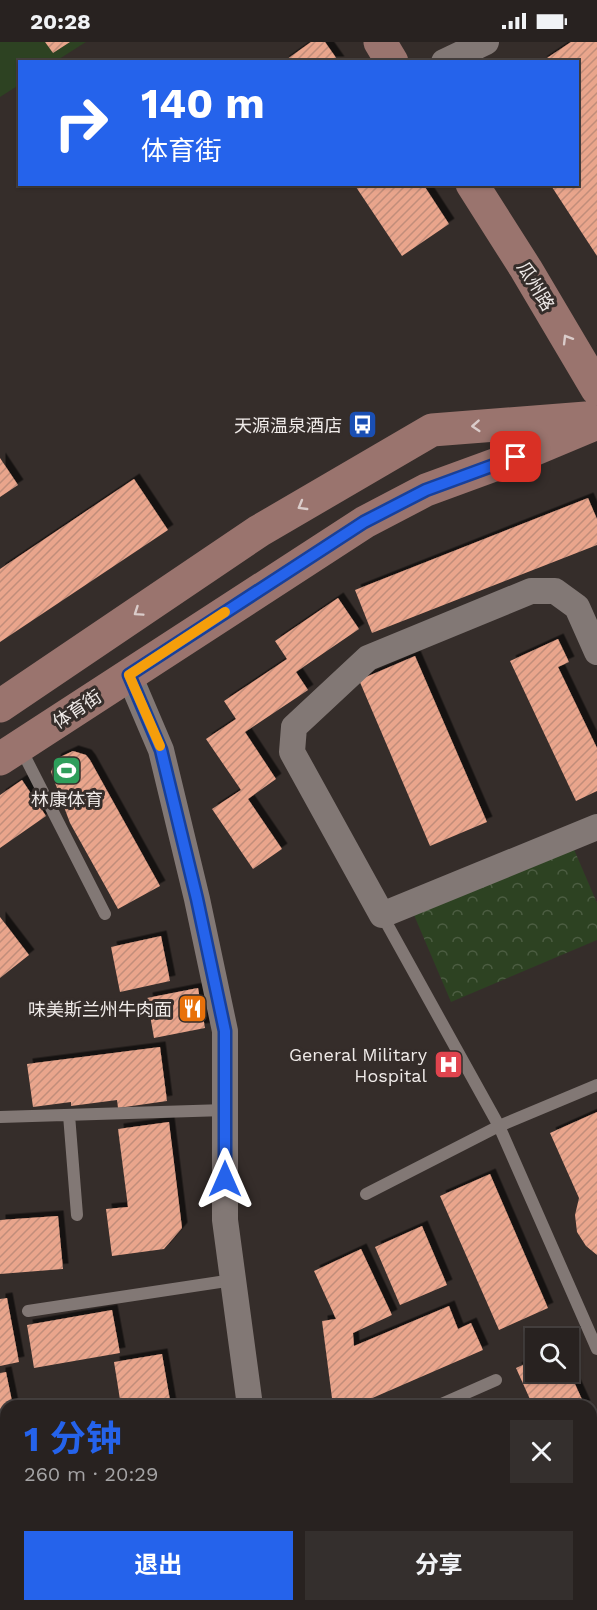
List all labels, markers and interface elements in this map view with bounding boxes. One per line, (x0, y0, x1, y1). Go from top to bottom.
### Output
text: 20:28 (30, 9, 91, 34)
text: 140 m (141, 79, 265, 128)
icon: right (42, 84, 120, 162)
text: 体育街 (141, 135, 222, 167)
street label: 瓜州路 (513, 257, 559, 315)
one-way arrow (563, 335, 575, 345)
bus stop icon: 天源温泉酒店 (347, 409, 379, 441)
place label: 天源温泉酒店 (234, 415, 342, 436)
one-way arrow (471, 420, 480, 433)
pin (490, 431, 541, 482)
icon: arrive (499, 440, 532, 473)
one-way arrow (298, 499, 308, 511)
one-way arrow (134, 605, 145, 616)
street label: 体育街 (49, 685, 105, 733)
sports icon: 林康体育 (51, 754, 83, 786)
place label: 林康体育 (31, 789, 103, 810)
restaurant icon: 味美斯兰州牛肉面 (177, 993, 209, 1025)
place label: 味美斯兰州牛肉面 (28, 999, 172, 1020)
place label: General Military Hospital (289, 1044, 428, 1086)
hospital icon: General Military Hospital (432, 1048, 464, 1080)
position arrow (193, 1147, 257, 1211)
map controls (525, 1328, 579, 1382)
button: search (525, 1328, 579, 1382)
text: 1 分钟 (24, 1418, 122, 1460)
button: close (510, 1420, 573, 1483)
text: 260 m · 20:29 (24, 1462, 158, 1486)
button: 退出 (24, 1531, 293, 1600)
button: 分享 (305, 1531, 573, 1600)

